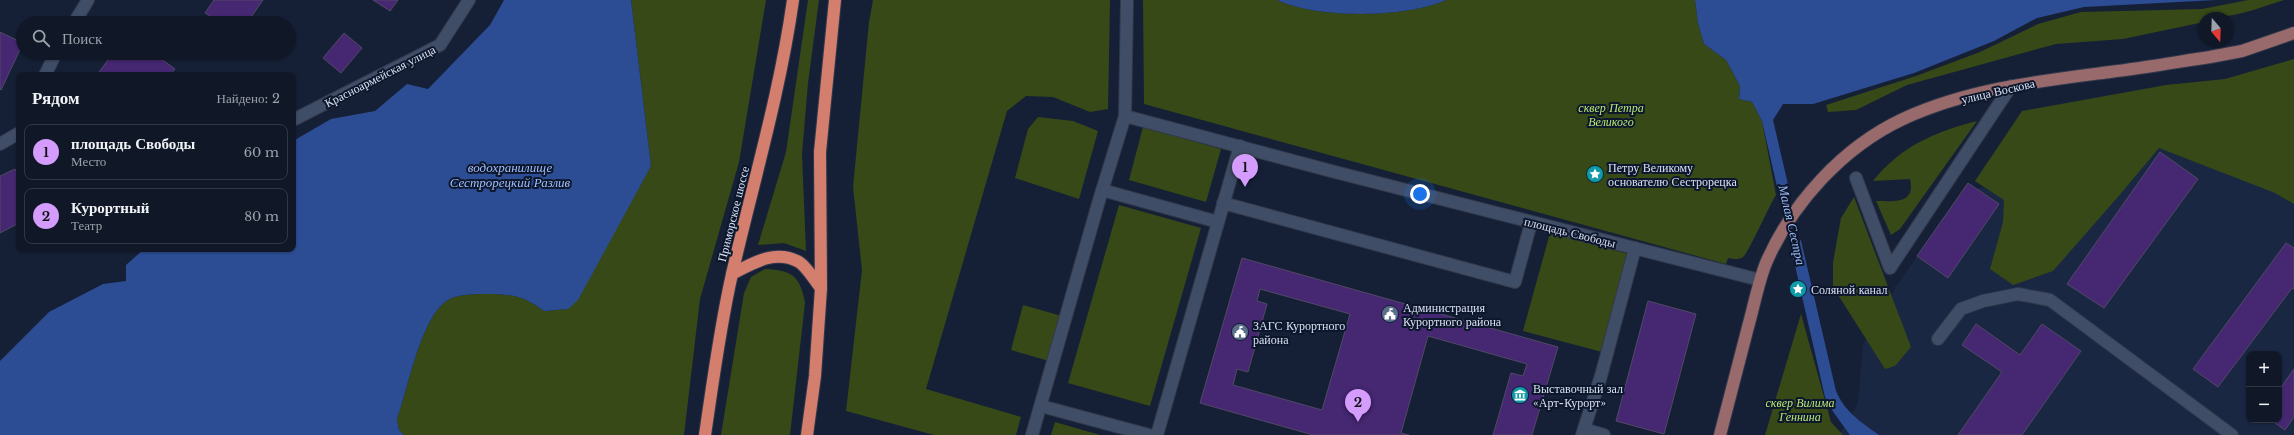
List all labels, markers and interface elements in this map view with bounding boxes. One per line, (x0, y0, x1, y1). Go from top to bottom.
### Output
north arrow (2198, 12, 2234, 48)
search box (16, 16, 296, 60)
icon: search (30, 27, 52, 49)
text: Поиск (62, 29, 102, 48)
street label: Красноармейская улица (322, 41, 439, 110)
street label: улица Воскова (1960, 75, 2037, 107)
text: Рядом (32, 88, 80, 109)
text: Найдено: 2 (217, 90, 280, 107)
park label: сквер Петра Великого (1578, 100, 1644, 129)
text: площадь Свободы (71, 134, 195, 153)
text: 1 (43, 144, 49, 161)
text: 60 m (244, 144, 279, 161)
text: Место (71, 153, 106, 170)
pin: 1 (1232, 154, 1258, 187)
water label: водохранилище Сестрорецкий Разлив (450, 159, 571, 191)
place label: Петру Великому основателю Сестрорецка (1608, 160, 1737, 189)
place icon: Петру Великому основателю Сестрорецка (1585, 164, 1605, 184)
street label: Приморское шоссе (714, 165, 752, 263)
water label: Малая Сестра (1774, 182, 1810, 267)
your location (1410, 184, 1430, 204)
text: Курортный (71, 198, 149, 217)
text: 2 (42, 208, 50, 225)
text: 80 m (244, 208, 279, 225)
street label: площадь Свободы (1523, 213, 1617, 251)
text: Театр (71, 217, 102, 234)
place icon: Соляной канал (1788, 279, 1808, 299)
place label: Соляной канал (1811, 282, 1887, 297)
place label: Администрация Курортного района (1403, 300, 1502, 329)
public building icon: Администрация Курортного района (1380, 304, 1400, 324)
place label: ЗАГС Курортного района (1253, 318, 1345, 347)
public building icon: ЗАГС Курортного района (1230, 322, 1250, 342)
map controls (2246, 351, 2282, 423)
button: + (2246, 351, 2282, 387)
place label: Выставочный зал «Арт-Курорт» (1533, 381, 1623, 410)
museum icon: Выставочный зал «Арт-Курорт» (1510, 385, 1530, 405)
button: − (2246, 387, 2282, 423)
pin: 2 (1345, 389, 1371, 422)
park label: сквер Вилима Геннина (1766, 395, 1835, 424)

